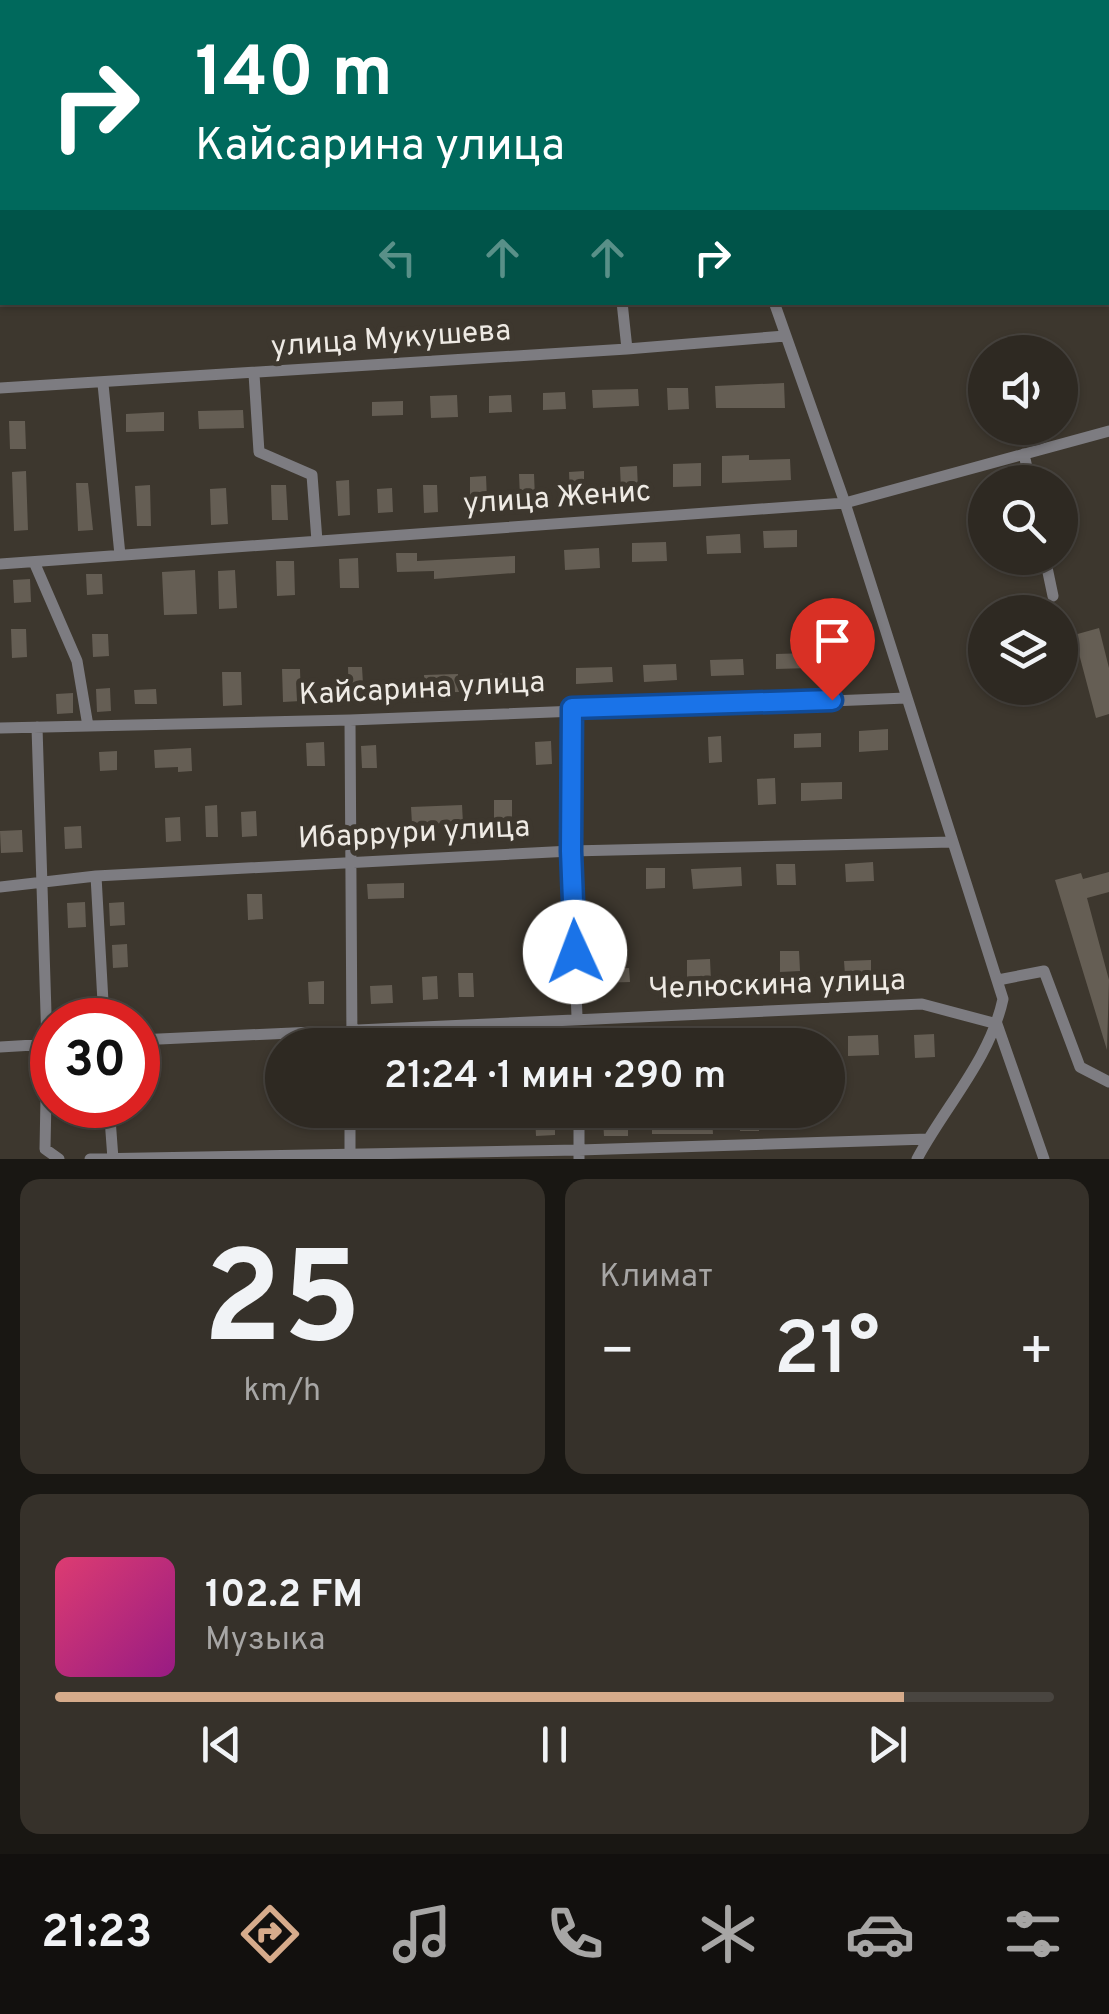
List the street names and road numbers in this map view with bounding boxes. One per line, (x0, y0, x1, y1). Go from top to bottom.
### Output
street label: улица Мукушева (270, 313, 512, 367)
street label: улица Женис (462, 474, 652, 524)
street label: Кайсарина улица (298, 665, 546, 715)
street label: Ибаррури улица (297, 809, 531, 859)
street label: Челюскина улица (648, 963, 906, 1009)

